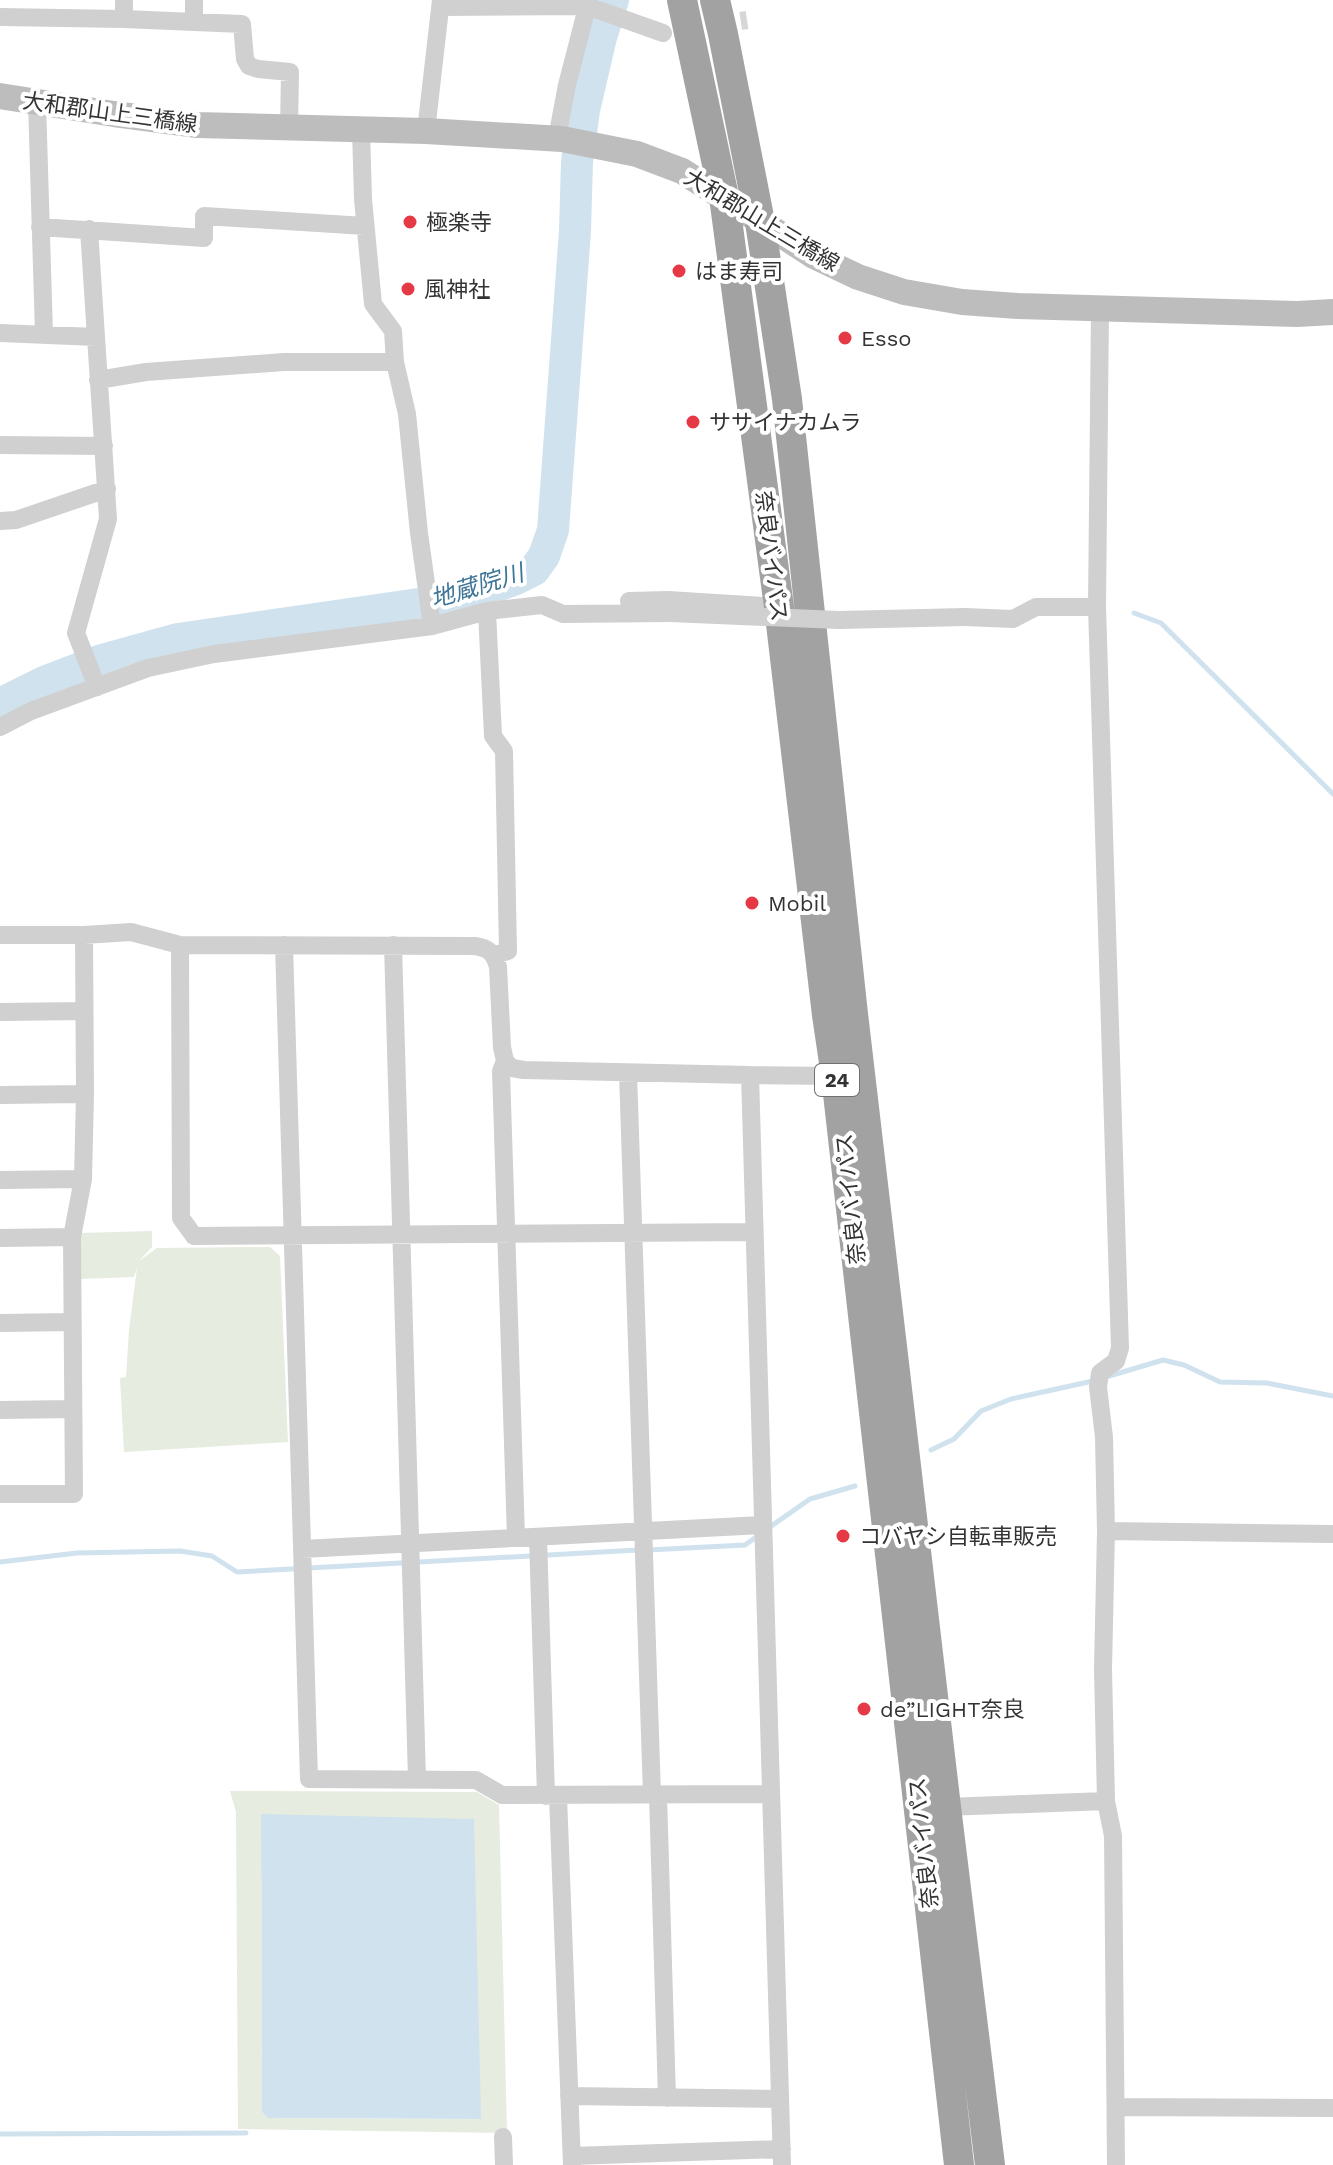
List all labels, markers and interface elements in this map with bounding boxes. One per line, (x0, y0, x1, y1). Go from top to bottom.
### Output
street label: 大和郡山上三橋線 (21, 88, 199, 137)
street label: 大和郡山上三橋線 (680, 164, 844, 276)
place label: 極楽寺 (426, 210, 492, 235)
marker: 極楽寺 (401, 213, 419, 231)
place label: はま寿司 (695, 259, 783, 284)
marker: はま寿司 (670, 262, 688, 280)
place label: 風神社 (424, 277, 490, 302)
marker: 風神社 (399, 280, 417, 298)
place label: Esso (861, 326, 911, 351)
marker: Esso (836, 329, 854, 347)
place label: ササイナカムラ (709, 410, 861, 435)
marker: ササイナカムラ (684, 413, 702, 431)
street label: 奈良バイパス (751, 489, 792, 623)
water label: 地蔵院川 (427, 558, 530, 613)
place label: Mobil (768, 891, 826, 916)
marker: Mobil (743, 894, 761, 912)
road number: 24 (815, 1064, 859, 1096)
street label: 奈良バイパス (831, 1132, 870, 1266)
place label: コバヤシ自転車販売 (859, 1524, 1057, 1549)
marker: コバヤシ自転車販売 (834, 1527, 852, 1545)
place label: de”LIGHT奈良 (880, 1697, 1024, 1722)
marker: de”LIGHT奈良 (855, 1700, 873, 1718)
street label: 奈良バイパス (904, 1776, 943, 1910)

